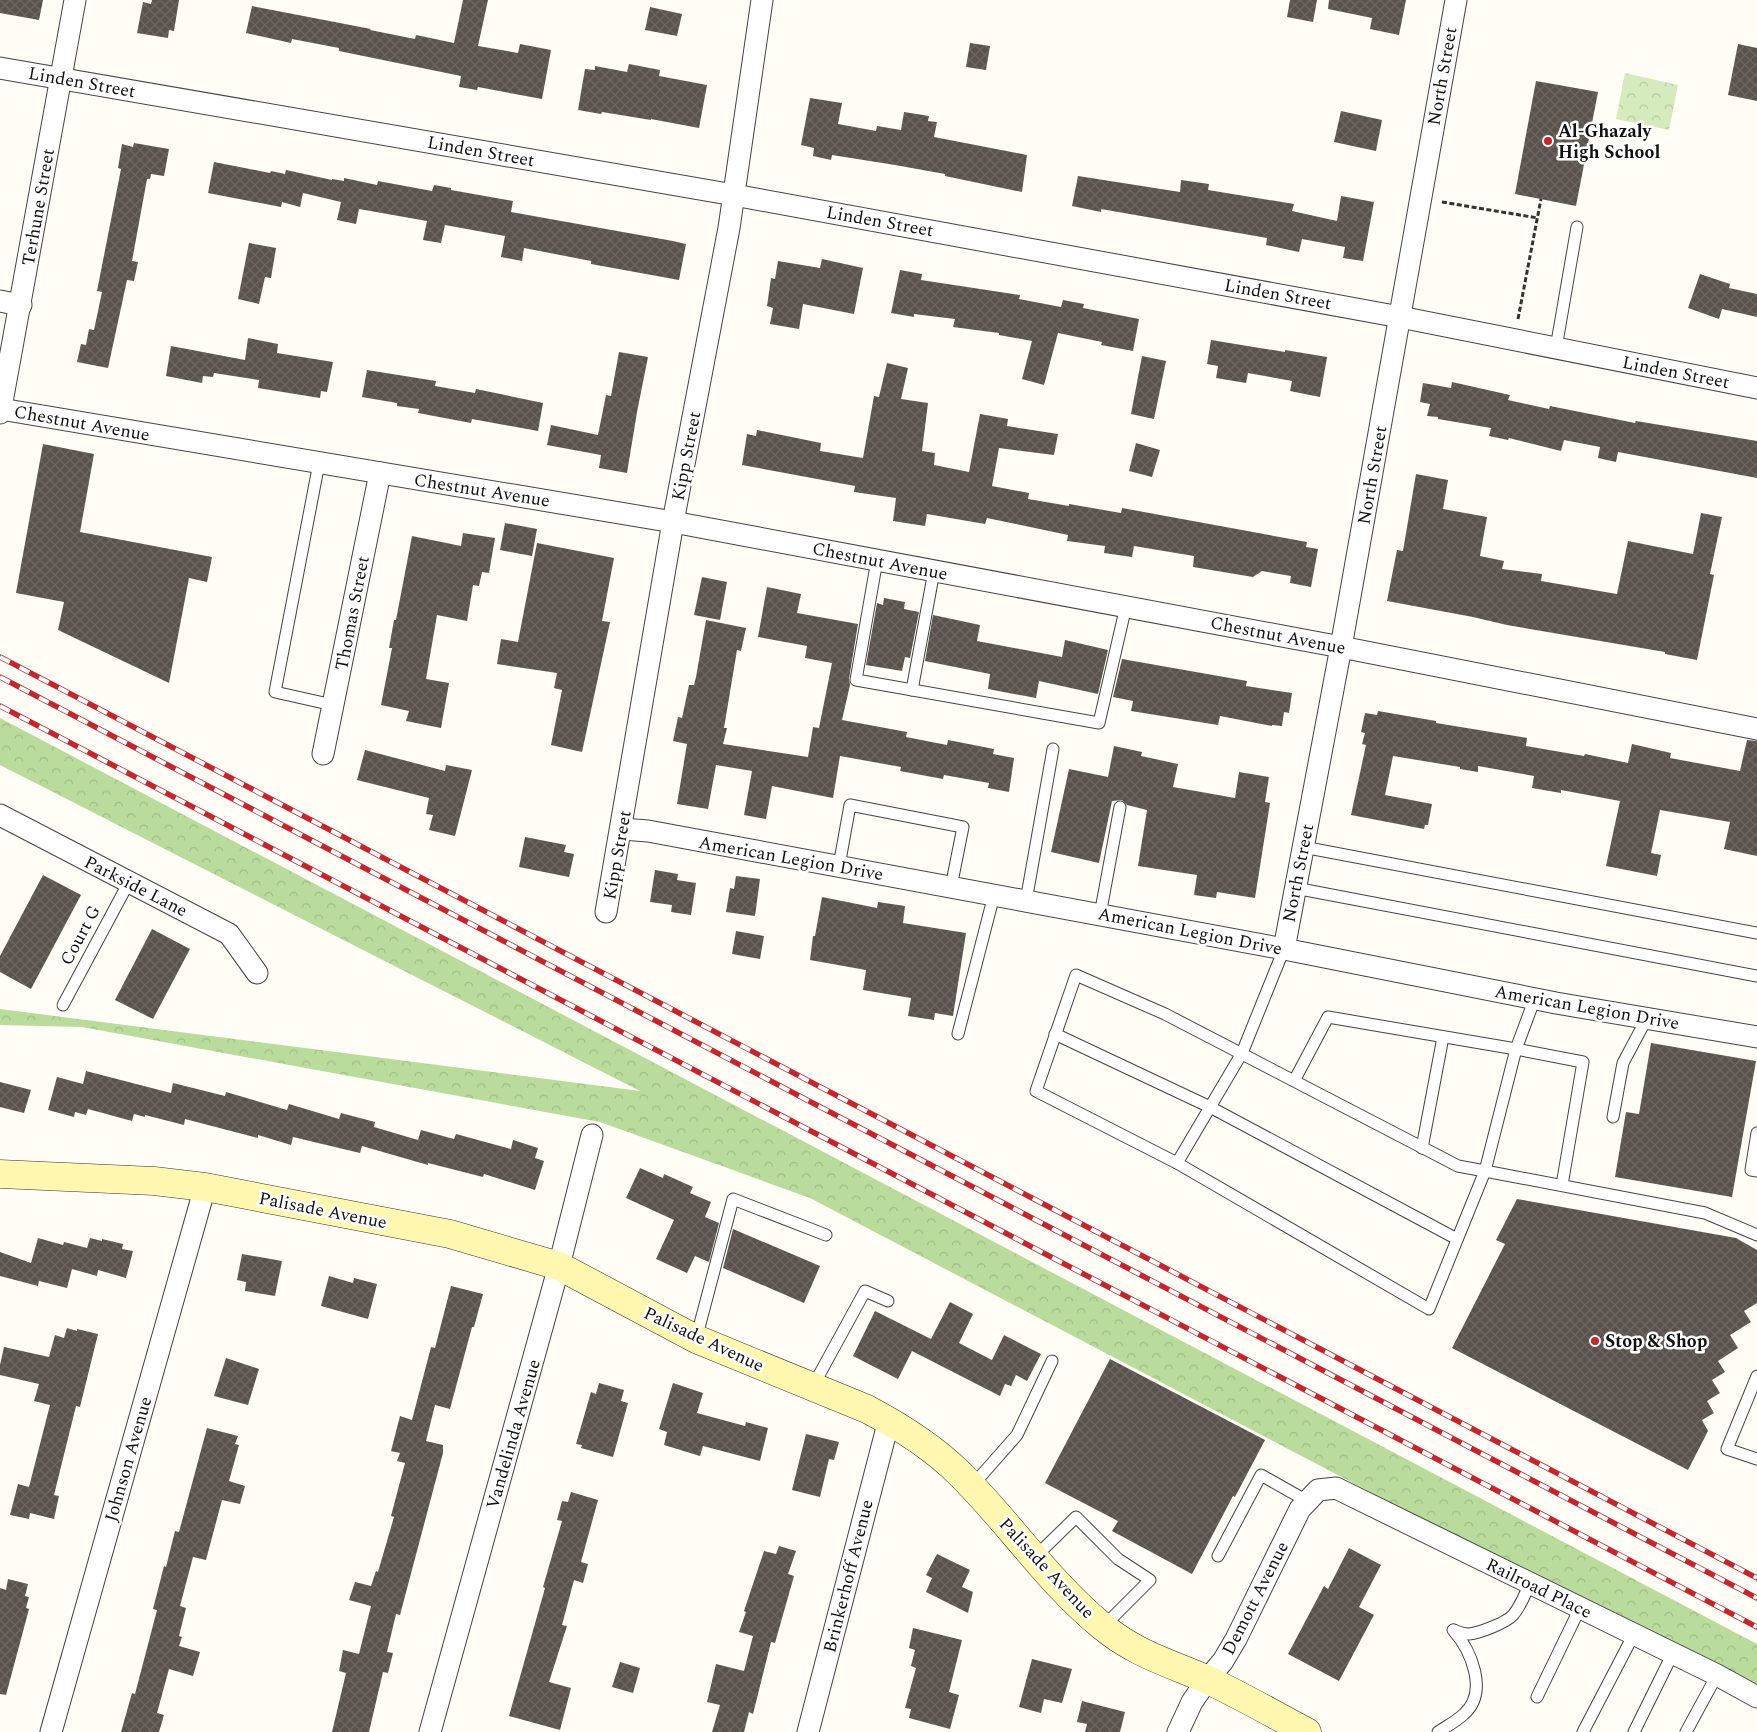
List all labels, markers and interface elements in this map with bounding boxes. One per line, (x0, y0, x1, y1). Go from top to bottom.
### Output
street label: North Street (1421, 25, 1464, 128)
street label: Linden Street (26, 60, 138, 105)
place label: Al-Ghazaly High School (1558, 118, 1660, 166)
street label: Linden Street (425, 129, 537, 174)
marker: Al-Ghazaly High School (1542, 135, 1554, 147)
street label: Terhune Street (15, 146, 62, 268)
street label: Linden Street (824, 199, 936, 244)
street label: Linden Street (1222, 272, 1334, 317)
street label: Linden Street (1620, 349, 1732, 396)
street label: Chestnut Avenue (12, 398, 152, 449)
street label: Kipp Street (665, 409, 708, 503)
street label: North Street (1351, 424, 1394, 527)
street label: Chestnut Avenue (412, 466, 552, 515)
street label: Chestnut Avenue (810, 535, 950, 588)
street label: Thomas Street (328, 554, 377, 673)
street label: Chestnut Avenue (1208, 609, 1348, 662)
street label: Kipp Street (596, 808, 639, 902)
street label: North Street (1276, 822, 1321, 925)
street label: American Legion Drive (696, 829, 885, 888)
street label: Parkside Lane (79, 849, 192, 924)
street label: Court G (53, 900, 108, 970)
street label: American Legion Drive (1095, 900, 1284, 963)
street label: American Legion Drive (1492, 978, 1681, 1037)
street label: Palisade Avenue (257, 1185, 389, 1236)
street label: Palisade Avenue (639, 1300, 768, 1379)
place label: Stop & Shop (1605, 1328, 1707, 1355)
marker: Stop & Shop (1589, 1335, 1601, 1347)
street label: Vandelinda Avenue (479, 1356, 548, 1512)
street label: Johnson Avenue (98, 1393, 159, 1525)
street label: Brinkerhoff Avenue (816, 1497, 881, 1656)
street label: Palisade Avenue (992, 1512, 1101, 1625)
street label: Demott Avenue (1215, 1537, 1296, 1660)
street label: Railroad Place (1481, 1551, 1596, 1626)

